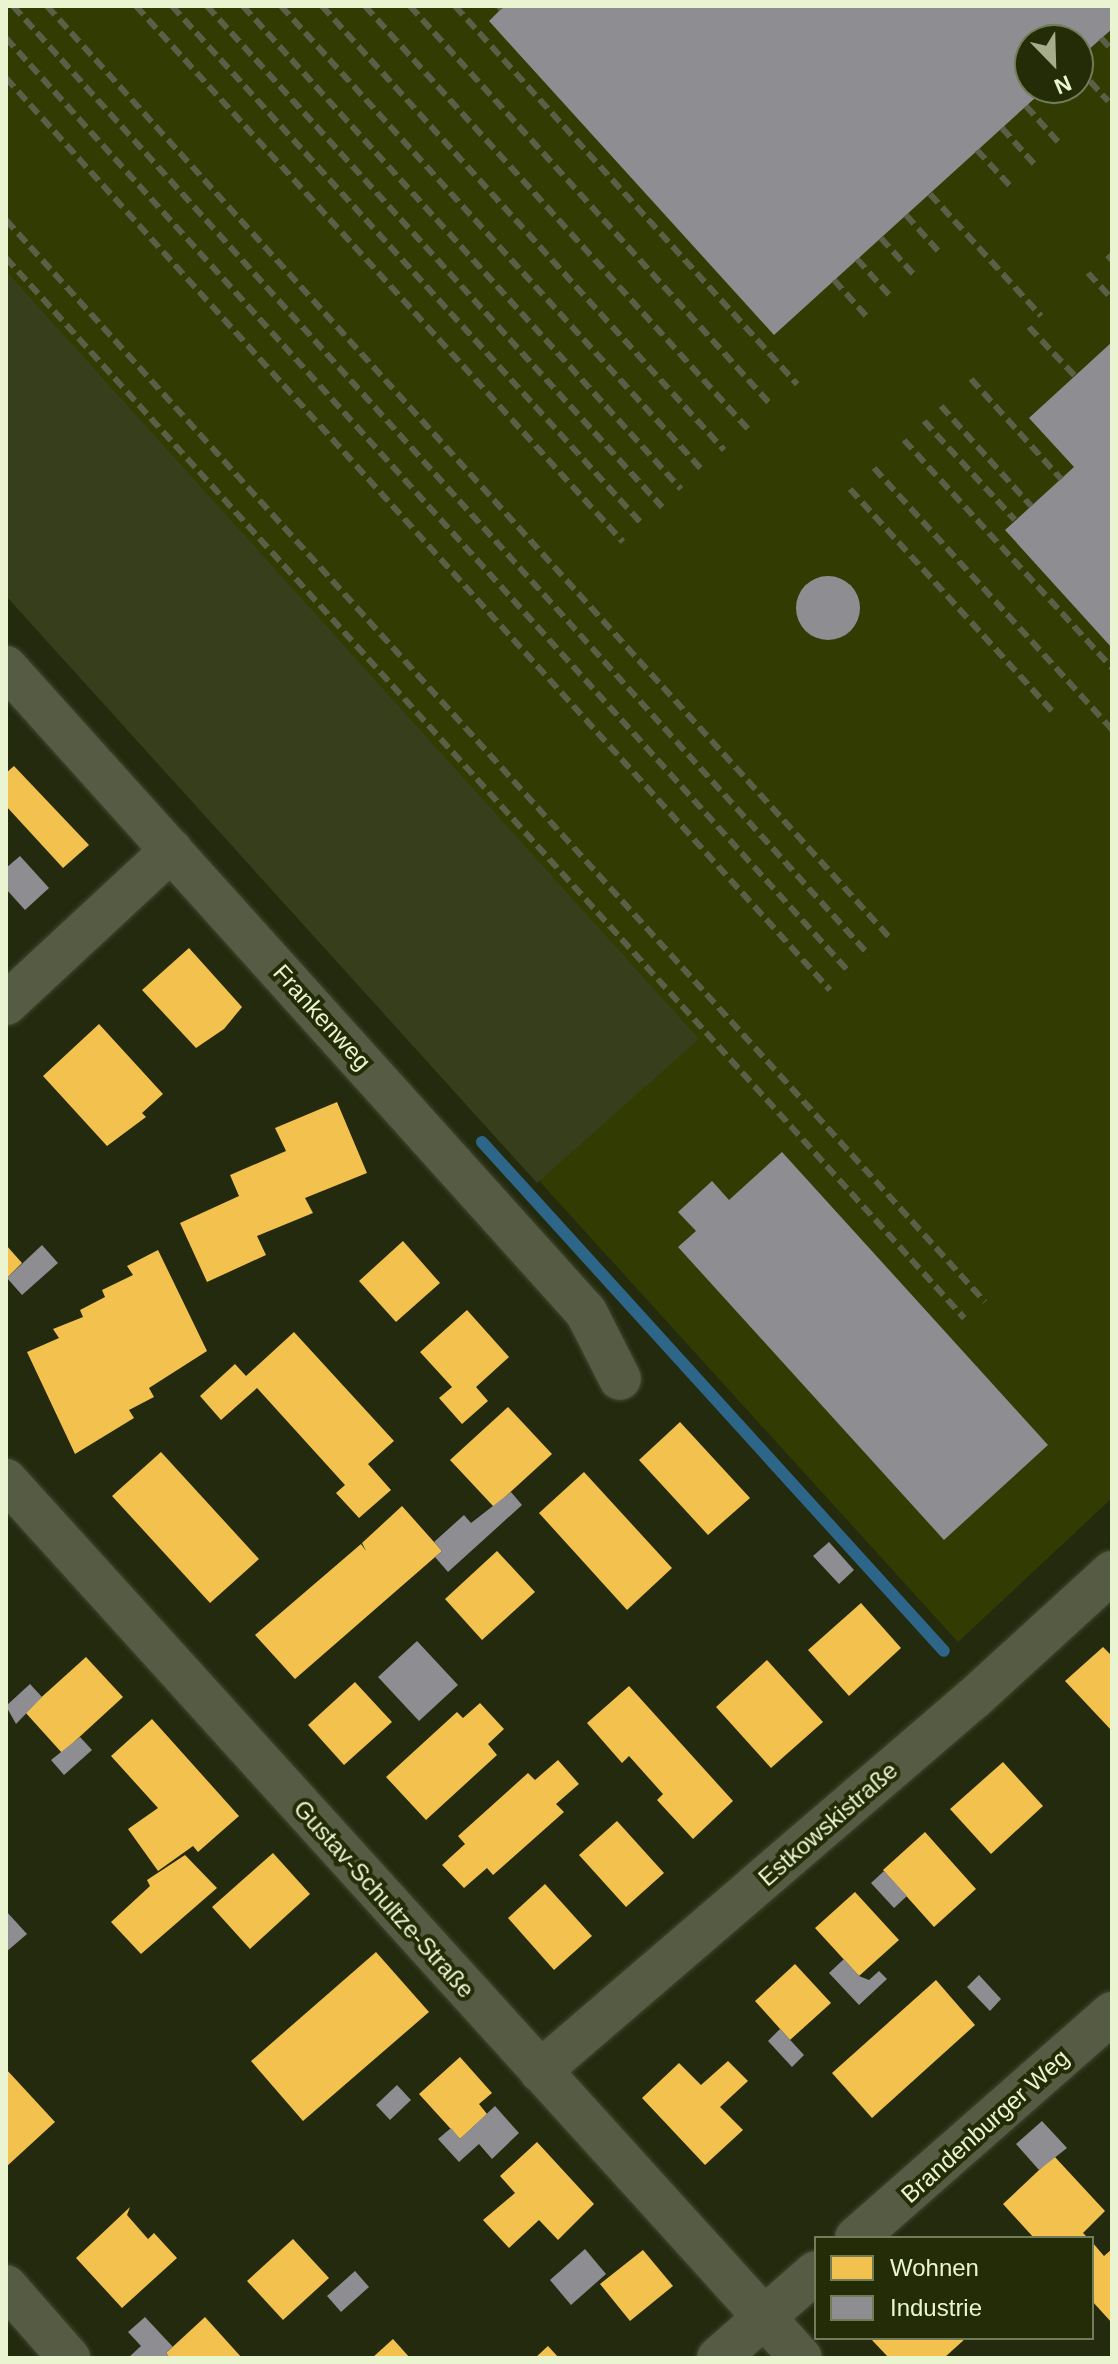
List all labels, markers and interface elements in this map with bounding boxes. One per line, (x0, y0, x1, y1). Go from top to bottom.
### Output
north arrow (1014, 24, 1094, 104)
text: N (1051, 70, 1075, 99)
street label: Frankenweg (267, 958, 377, 1076)
street label: Estkowskistraße (753, 1756, 903, 1892)
street label: Gustav-Schultze-Straße (288, 1794, 480, 2004)
street label: Brandenburger Weg (895, 2043, 1075, 2209)
legend (814, 2236, 1094, 2340)
text: Wohnen (890, 2254, 979, 2281)
text: Industrie (890, 2294, 982, 2321)

